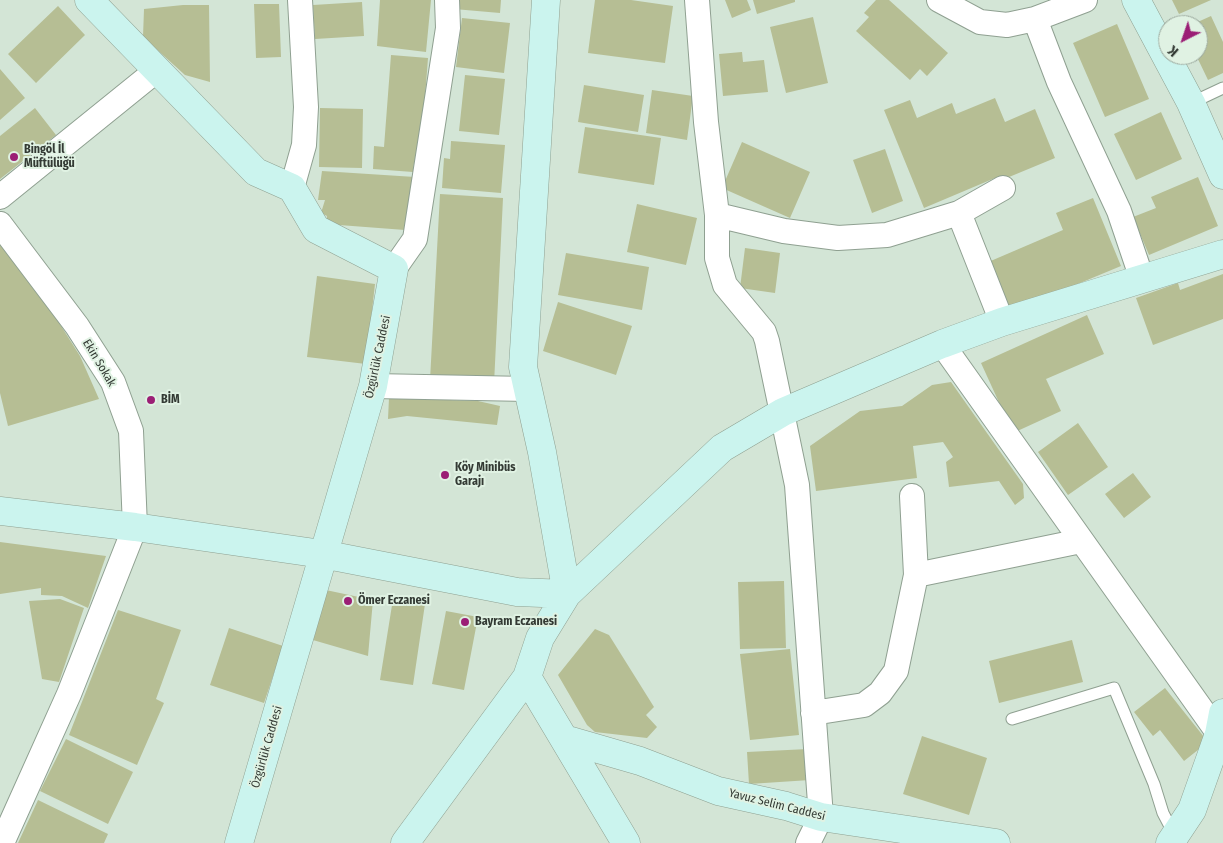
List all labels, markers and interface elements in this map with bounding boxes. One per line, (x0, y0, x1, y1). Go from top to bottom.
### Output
north arrow (1158, 15, 1208, 65)
text: K (1165, 42, 1182, 60)
place label: Bingöl İl Müftülüğü (24, 143, 75, 171)
marker: Bingöl İl Müftülüğü (8, 151, 20, 163)
street label: Özgürlük Caddesi (362, 314, 394, 400)
street label: Ekin Sokak (79, 337, 119, 389)
place label: BİM (161, 393, 180, 407)
marker: BİM (145, 394, 157, 406)
place label: Köy Minibüs Garajı (455, 461, 515, 489)
marker: Köy Minibüs Garajı (439, 469, 451, 481)
place label: Ömer Eczanesi (358, 594, 430, 608)
marker: Ömer Eczanesi (342, 595, 354, 607)
place label: Bayram Eczanesi (475, 615, 557, 629)
marker: Bayram Eczanesi (459, 616, 471, 628)
street label: Özgürlük Caddesi (248, 704, 286, 790)
street label: Yavuz Selim Caddesi (727, 786, 827, 824)

